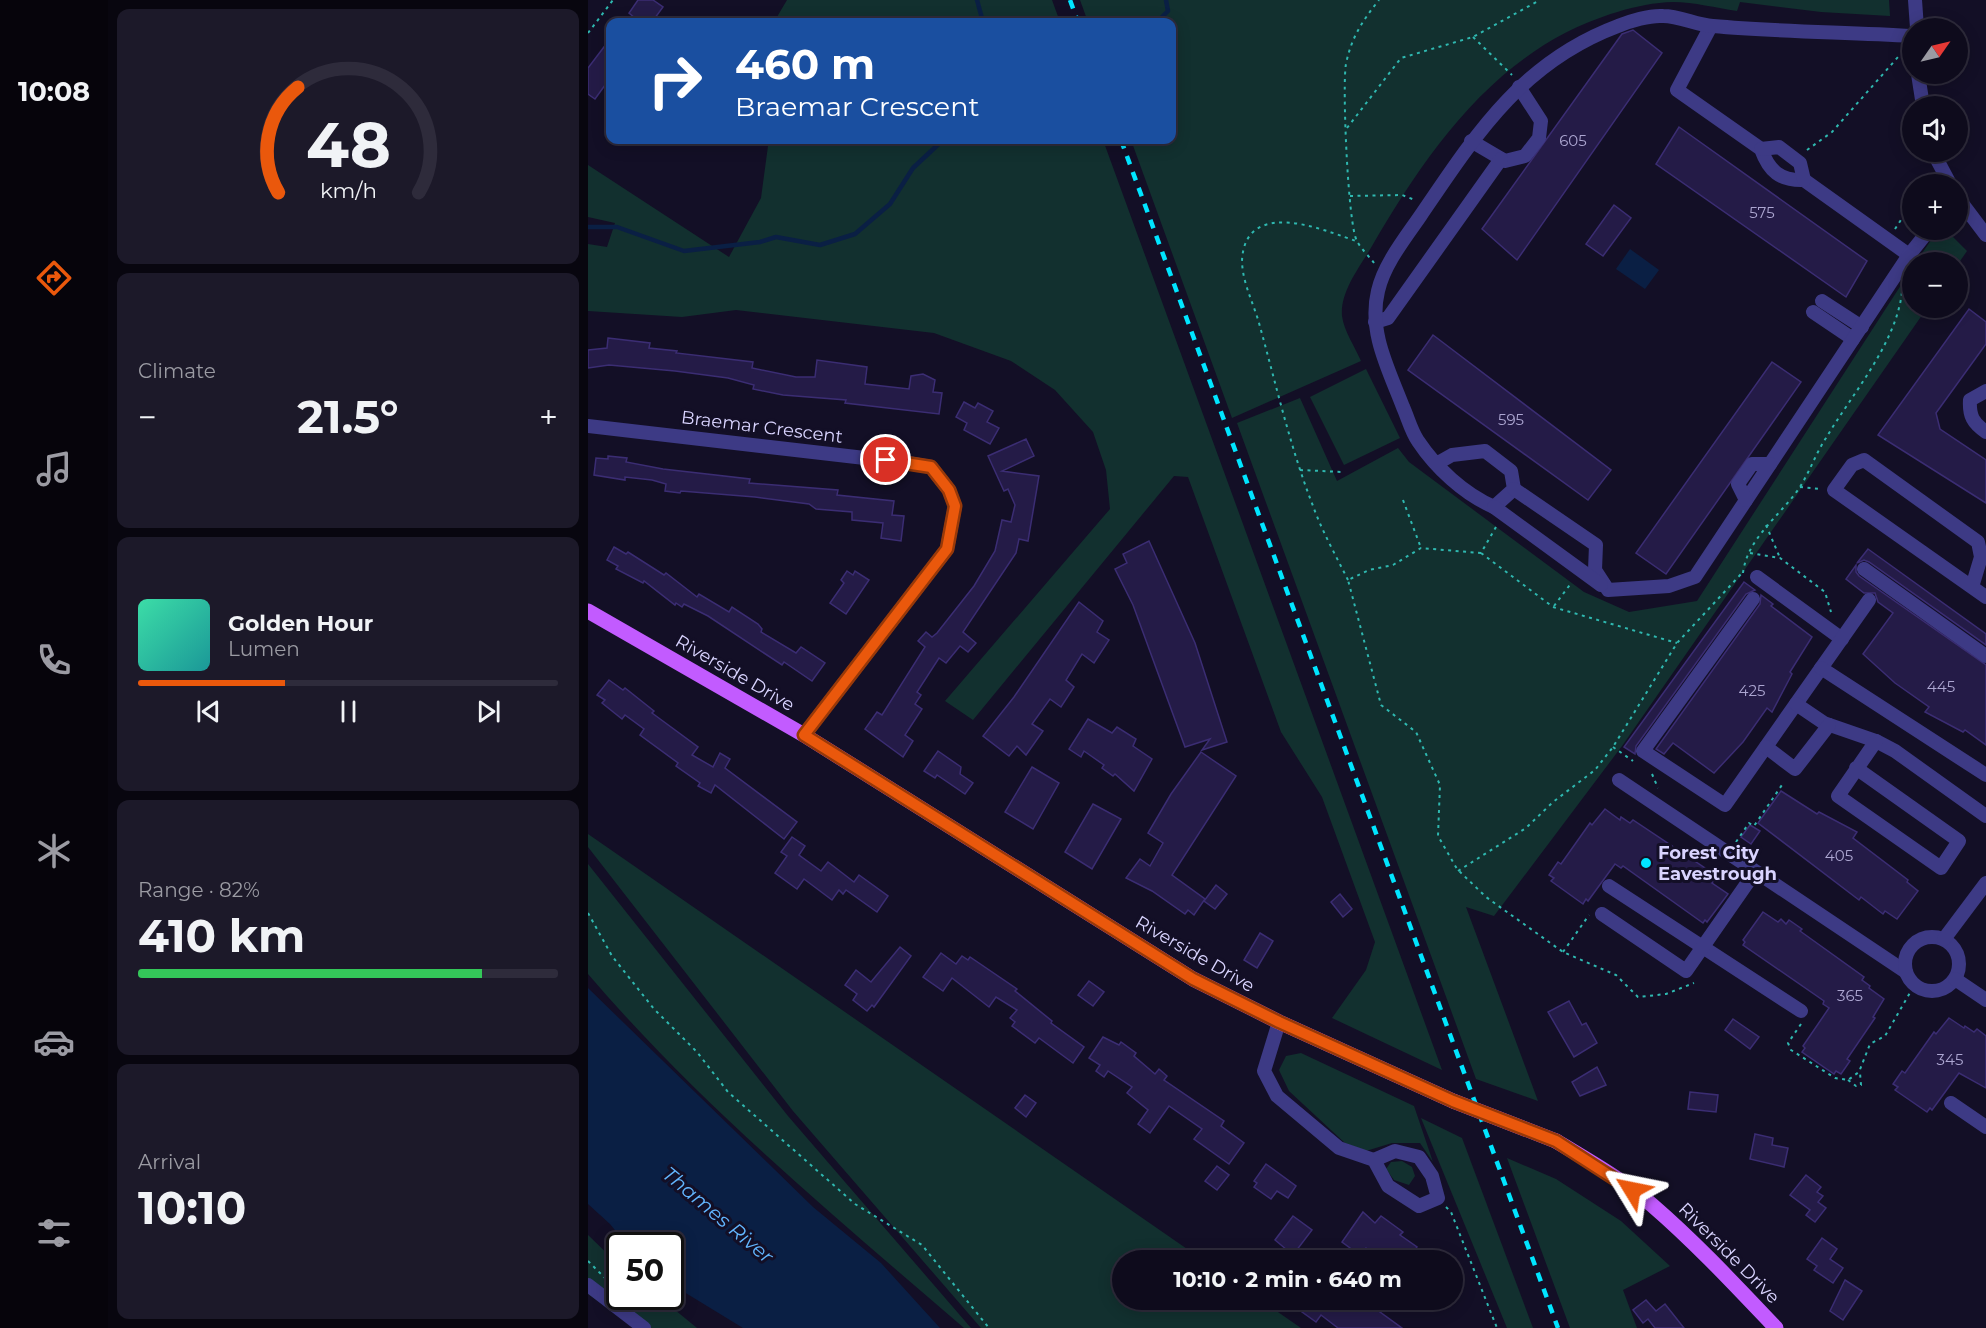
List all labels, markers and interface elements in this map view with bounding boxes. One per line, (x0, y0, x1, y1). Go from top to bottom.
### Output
north arrow (1902, 18, 1968, 84)
map controls (1902, 18, 1968, 318)
text: 460 m (735, 38, 875, 90)
icon: right (636, 42, 714, 120)
text: 10:08 (18, 75, 90, 108)
text: Braemar Crescent (735, 90, 979, 123)
button: sound (1902, 96, 1968, 162)
text: 48 (306, 108, 390, 184)
house number: 605 (1559, 131, 1587, 150)
button: + (1902, 174, 1968, 240)
text: km/h (319, 178, 377, 204)
house number: 575 (1749, 203, 1775, 222)
button: − (1902, 252, 1968, 318)
icon: directions (33, 257, 75, 299)
text: Climate (138, 359, 216, 383)
text: 21.5° (297, 389, 399, 444)
text: − (138, 397, 157, 437)
text: + (539, 397, 558, 437)
street label: Braemar Crescent (680, 406, 844, 448)
house number: 595 (1498, 410, 1524, 429)
pin (860, 434, 911, 485)
icon: arrive (869, 443, 902, 476)
icon: music (33, 448, 75, 490)
text: Golden Hour (228, 610, 373, 637)
street label: Riverside Drive (671, 630, 799, 716)
text: Lumen (228, 637, 300, 661)
icon: phone (33, 639, 75, 681)
house number: 445 (1927, 677, 1955, 696)
house number: 425 (1739, 681, 1765, 700)
icon: previous (192, 695, 225, 728)
icon: pause (332, 695, 365, 728)
icon: next (472, 695, 505, 728)
icon: climate (33, 830, 75, 872)
place label: Forest City Eavestrough (1658, 842, 1777, 885)
house number: 405 (1825, 846, 1853, 865)
marker: Forest City Eavestrough (1639, 856, 1653, 870)
text: Range · 82% (138, 878, 260, 902)
text: 410 km (138, 908, 305, 963)
street label: Riverside Drive (1131, 911, 1259, 997)
house number: 365 (1837, 986, 1863, 1005)
icon: car (33, 1021, 75, 1063)
house number: 345 (1937, 1050, 1963, 1069)
text: Arrival (138, 1150, 201, 1174)
position arrow (1600, 1158, 1664, 1222)
water label: Thames River (658, 1162, 779, 1269)
text: 10:10 (138, 1180, 246, 1235)
street label: Riverside Drive (1674, 1198, 1784, 1308)
icon: filters (33, 1212, 75, 1254)
speed limit sign: 50 (606, 1232, 684, 1310)
text: 10:10 · 2 min · 640 m (1173, 1266, 1402, 1293)

